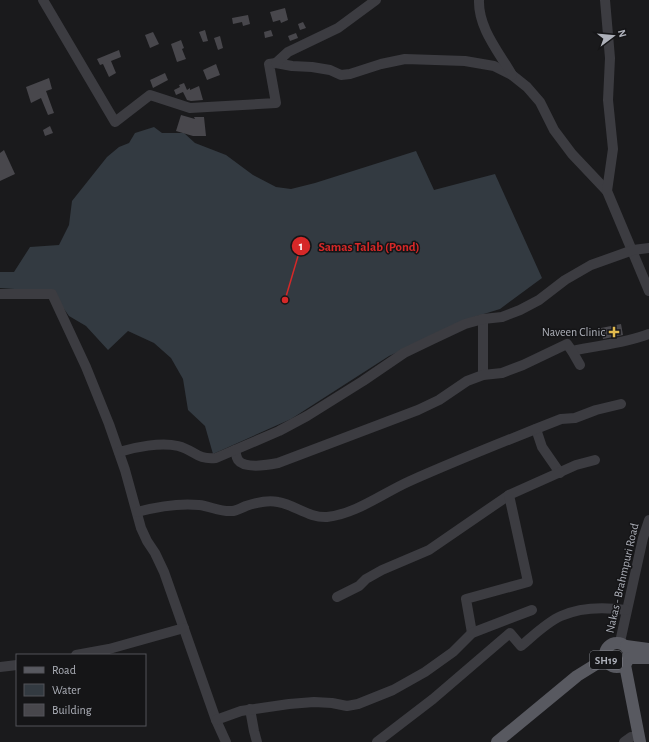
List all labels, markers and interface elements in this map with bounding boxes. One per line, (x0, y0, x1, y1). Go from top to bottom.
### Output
north arrow (593, 16, 633, 56)
text: N (616, 28, 628, 39)
callout: Samas Talab (Pond) (291, 234, 428, 259)
text: 1 (299, 240, 303, 252)
text: Samas Talab (Pond) (318, 241, 420, 254)
place label: Naveen Clinic (542, 326, 605, 338)
marker: Naveen Clinic (608, 326, 620, 338)
street label: Nakas - Brahmpuri Road (604, 522, 640, 634)
road number: SH19 (590, 651, 622, 669)
legend (16, 654, 146, 726)
text: Road (52, 664, 76, 676)
text: Water (52, 684, 81, 696)
text: Building (52, 704, 92, 716)

